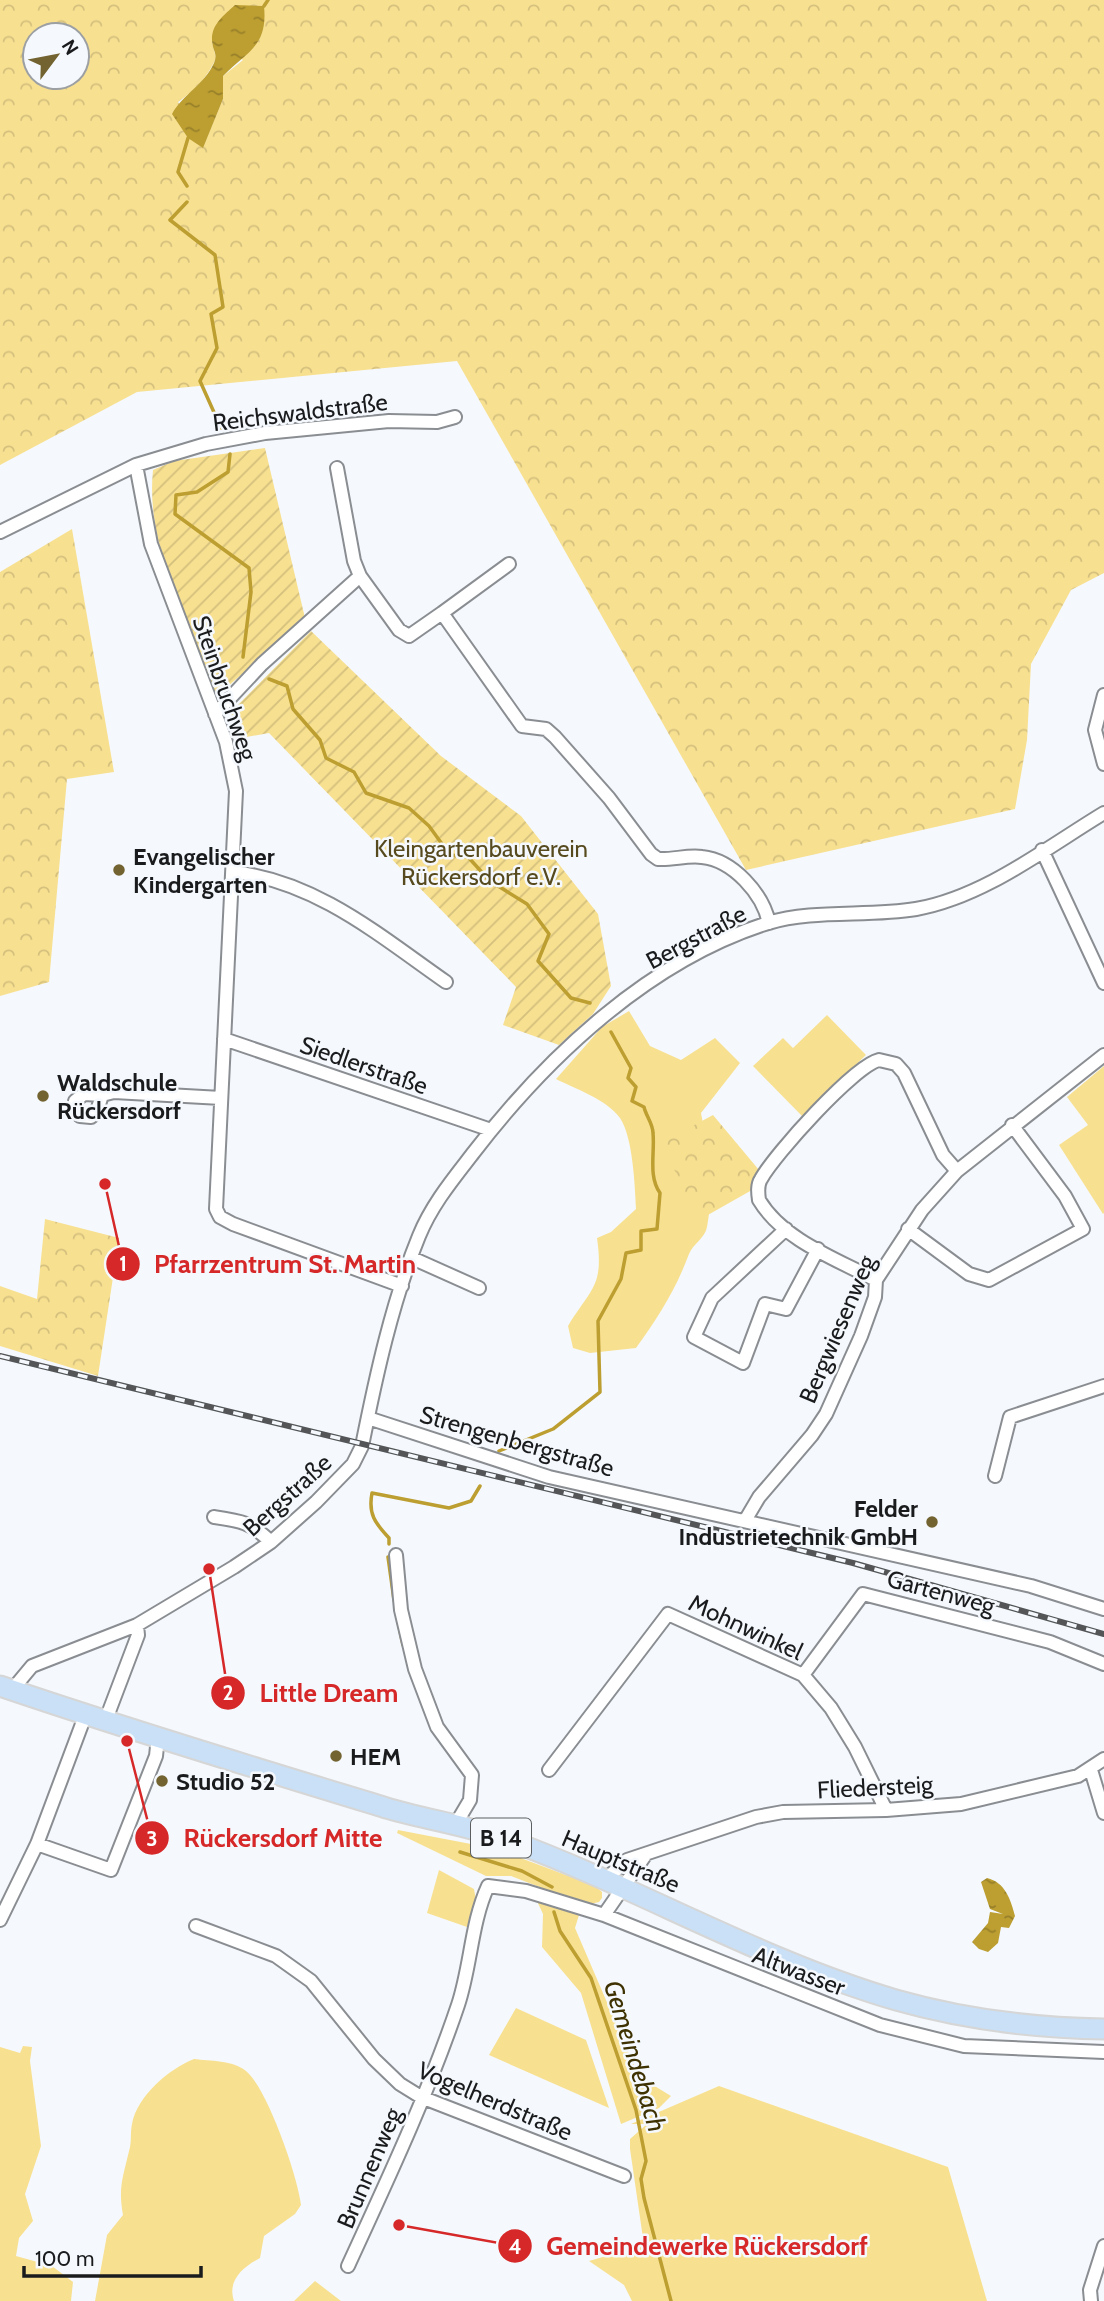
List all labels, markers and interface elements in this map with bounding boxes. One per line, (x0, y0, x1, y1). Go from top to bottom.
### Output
north arrow (21, 21, 91, 91)
text: N (57, 35, 83, 59)
street label: Reichswaldstraße (211, 387, 389, 437)
street label: Steinbruchweg (187, 612, 264, 765)
park label: Kleingartenbauverein Rückersdorf e.V. (374, 834, 588, 891)
place label: Evangelischer Kindergarten (133, 842, 275, 899)
marker: Evangelischer Kindergarten (111, 862, 127, 878)
street label: Bergstraße (641, 899, 751, 975)
street label: Siedlerstraße (296, 1030, 432, 1100)
place label: Waldschule Rückersdorf (57, 1068, 181, 1125)
marker: Waldschule Rückersdorf (35, 1088, 51, 1104)
callout: Pfarrzentrum St. Martin (105, 1240, 430, 1287)
text: Pfarrzentrum St. Martin (154, 1248, 416, 1280)
street label: Bergwiesenweg (793, 1250, 882, 1407)
text: 1 (119, 1251, 127, 1276)
street label: Strengenbergstraße (417, 1399, 617, 1483)
street label: Bergstraße (237, 1448, 337, 1542)
place label: Felder Industrietechnik GmbH (679, 1494, 918, 1551)
marker: Felder Industrietechnik GmbH (924, 1514, 940, 1530)
street label: Gartenweg (884, 1564, 999, 1621)
street label: Mohnwinkel (684, 1588, 808, 1666)
callout: Little Dream (210, 1669, 412, 1716)
text: Little Dream (260, 1677, 398, 1709)
text: 2 (222, 1680, 234, 1705)
place label: HEM (350, 1742, 401, 1771)
marker: HEM (328, 1748, 344, 1764)
place label: Studio 52 (176, 1767, 275, 1796)
street label: Fliedersteig (816, 1769, 935, 1805)
marker: Studio 52 (154, 1773, 170, 1789)
callout: Rückersdorf Mitte (134, 1815, 396, 1862)
road number: B 14 (471, 1818, 531, 1857)
text: Rückersdorf Mitte (183, 1822, 383, 1854)
street label: Hauptstraße (558, 1823, 684, 1899)
text: 3 (146, 1826, 158, 1851)
street label: Altwasser (749, 1940, 850, 2002)
water label: Gemeindebach (597, 1976, 673, 2136)
street label: Vogelherdstraße (413, 2055, 577, 2147)
street label: Brunnenweg (331, 2102, 408, 2233)
callout: Gemeindewerke Rückersdorf (497, 2223, 882, 2270)
text: Gemeindewerke Rückersdorf (546, 2230, 868, 2262)
scale bar (24, 2234, 201, 2278)
text: 4 (508, 2234, 522, 2259)
text: 100 m (35, 2246, 94, 2271)

